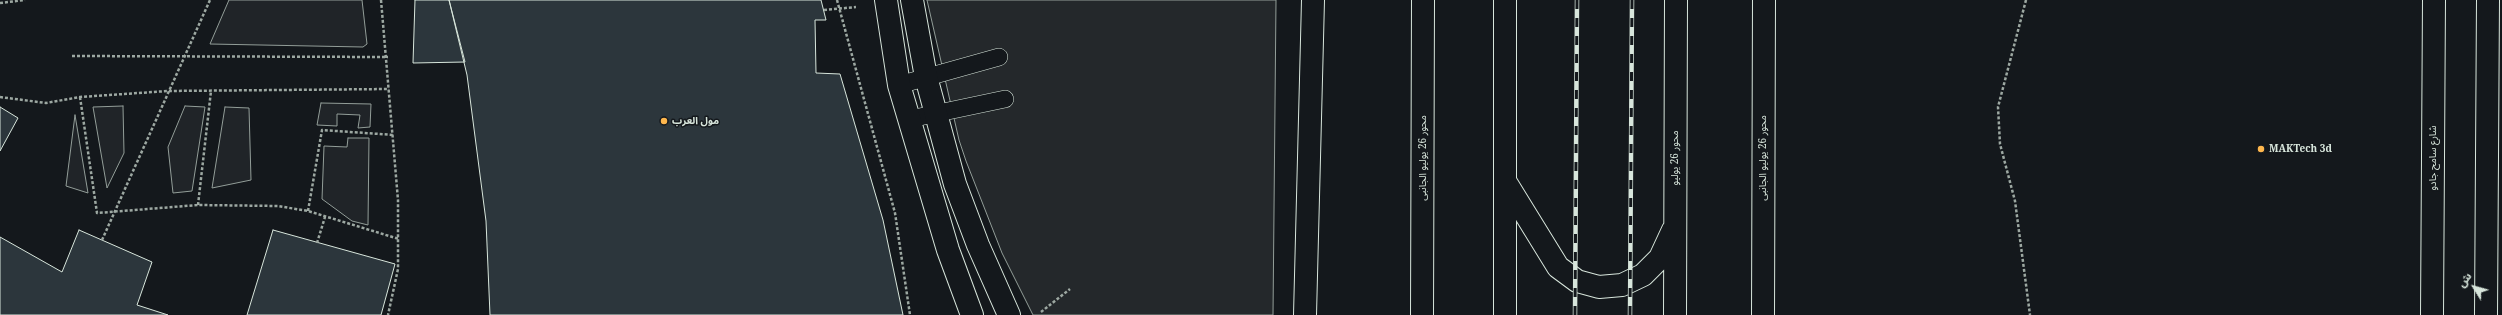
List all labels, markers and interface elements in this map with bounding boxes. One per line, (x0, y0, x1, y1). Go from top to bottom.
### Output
place label: مول العرب (672, 115, 719, 127)
street label: محور 26 يوليو الجانبى (1417, 115, 1429, 201)
street label: محور 26 يوليو الجانبى (1757, 115, 1769, 201)
marker: مول العرب (659, 116, 669, 126)
street label: شارع سامح جادو (2427, 125, 2439, 191)
street label: محور 26 يوليو (1669, 130, 1681, 186)
place label: MAKTech 3d (2269, 143, 2332, 155)
marker: MAKTech 3d (2256, 144, 2266, 154)
north arrow (2454, 267, 2494, 307)
text: ش (2453, 269, 2475, 290)

